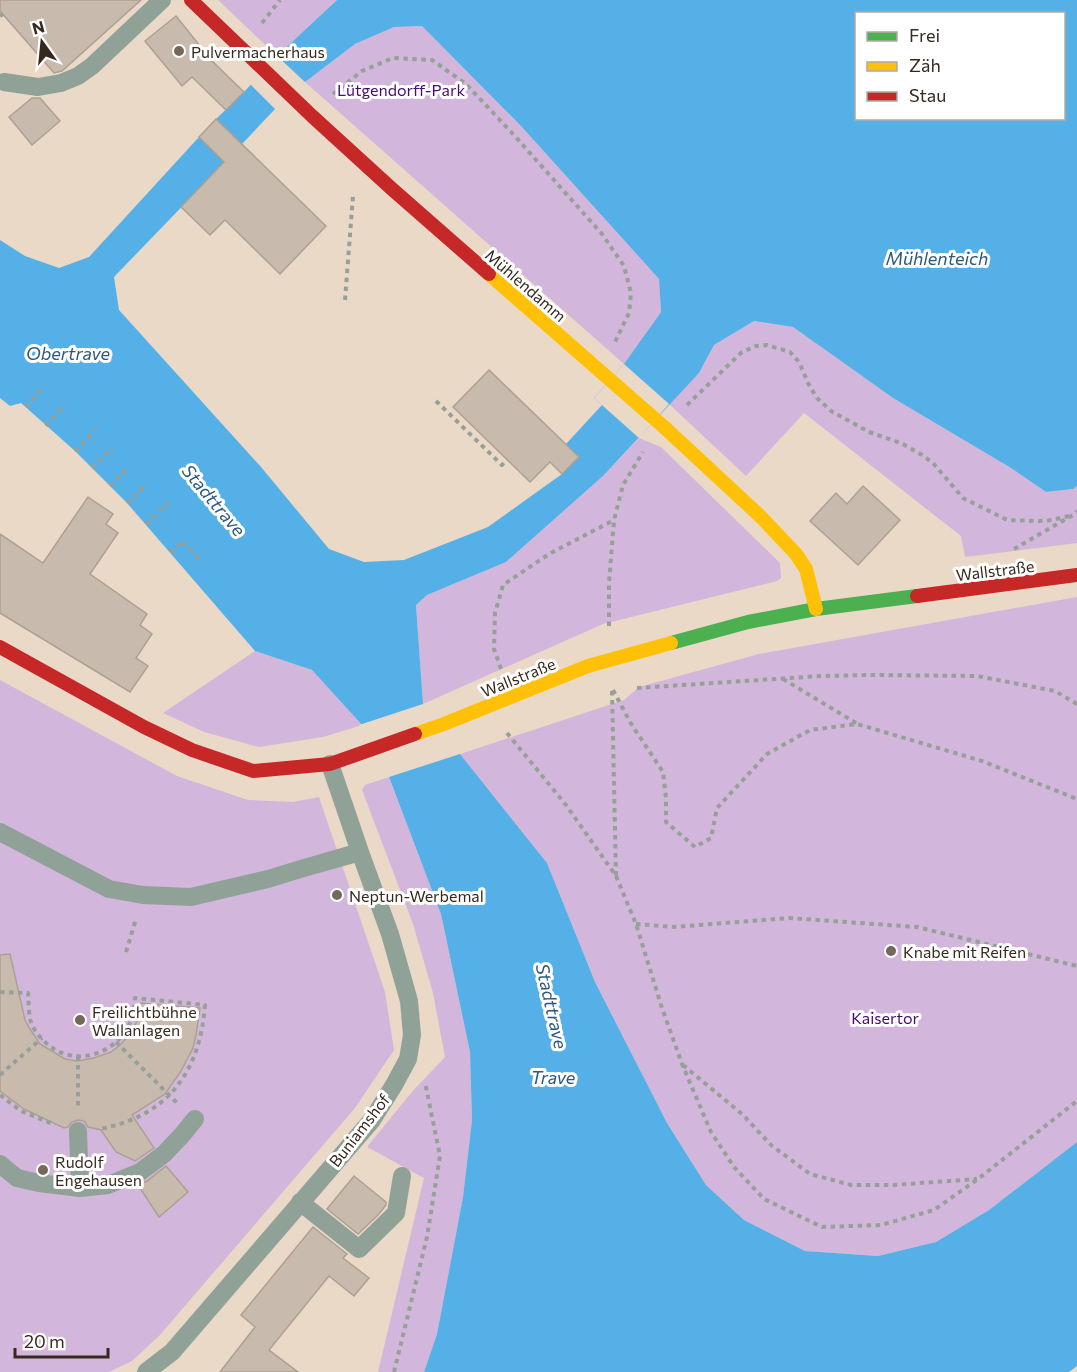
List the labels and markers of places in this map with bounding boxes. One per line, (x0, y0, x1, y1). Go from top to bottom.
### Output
place label: Pulvermacherhaus (191, 42, 325, 61)
marker: Pulvermacherhaus (172, 44, 186, 58)
place label: Neptun-Werbemal (349, 886, 484, 905)
marker: Neptun-Werbemal (330, 888, 344, 902)
place label: Knabe mit Reifen (903, 942, 1026, 961)
marker: Knabe mit Reifen (884, 944, 898, 958)
place label: Freilichtbühne Wallanlagen (92, 1002, 197, 1039)
marker: Freilichtbühne Wallanlagen (73, 1013, 87, 1027)
place label: Rudolf Engehausen (55, 1152, 142, 1189)
marker: Rudolf Engehausen (36, 1163, 50, 1177)

